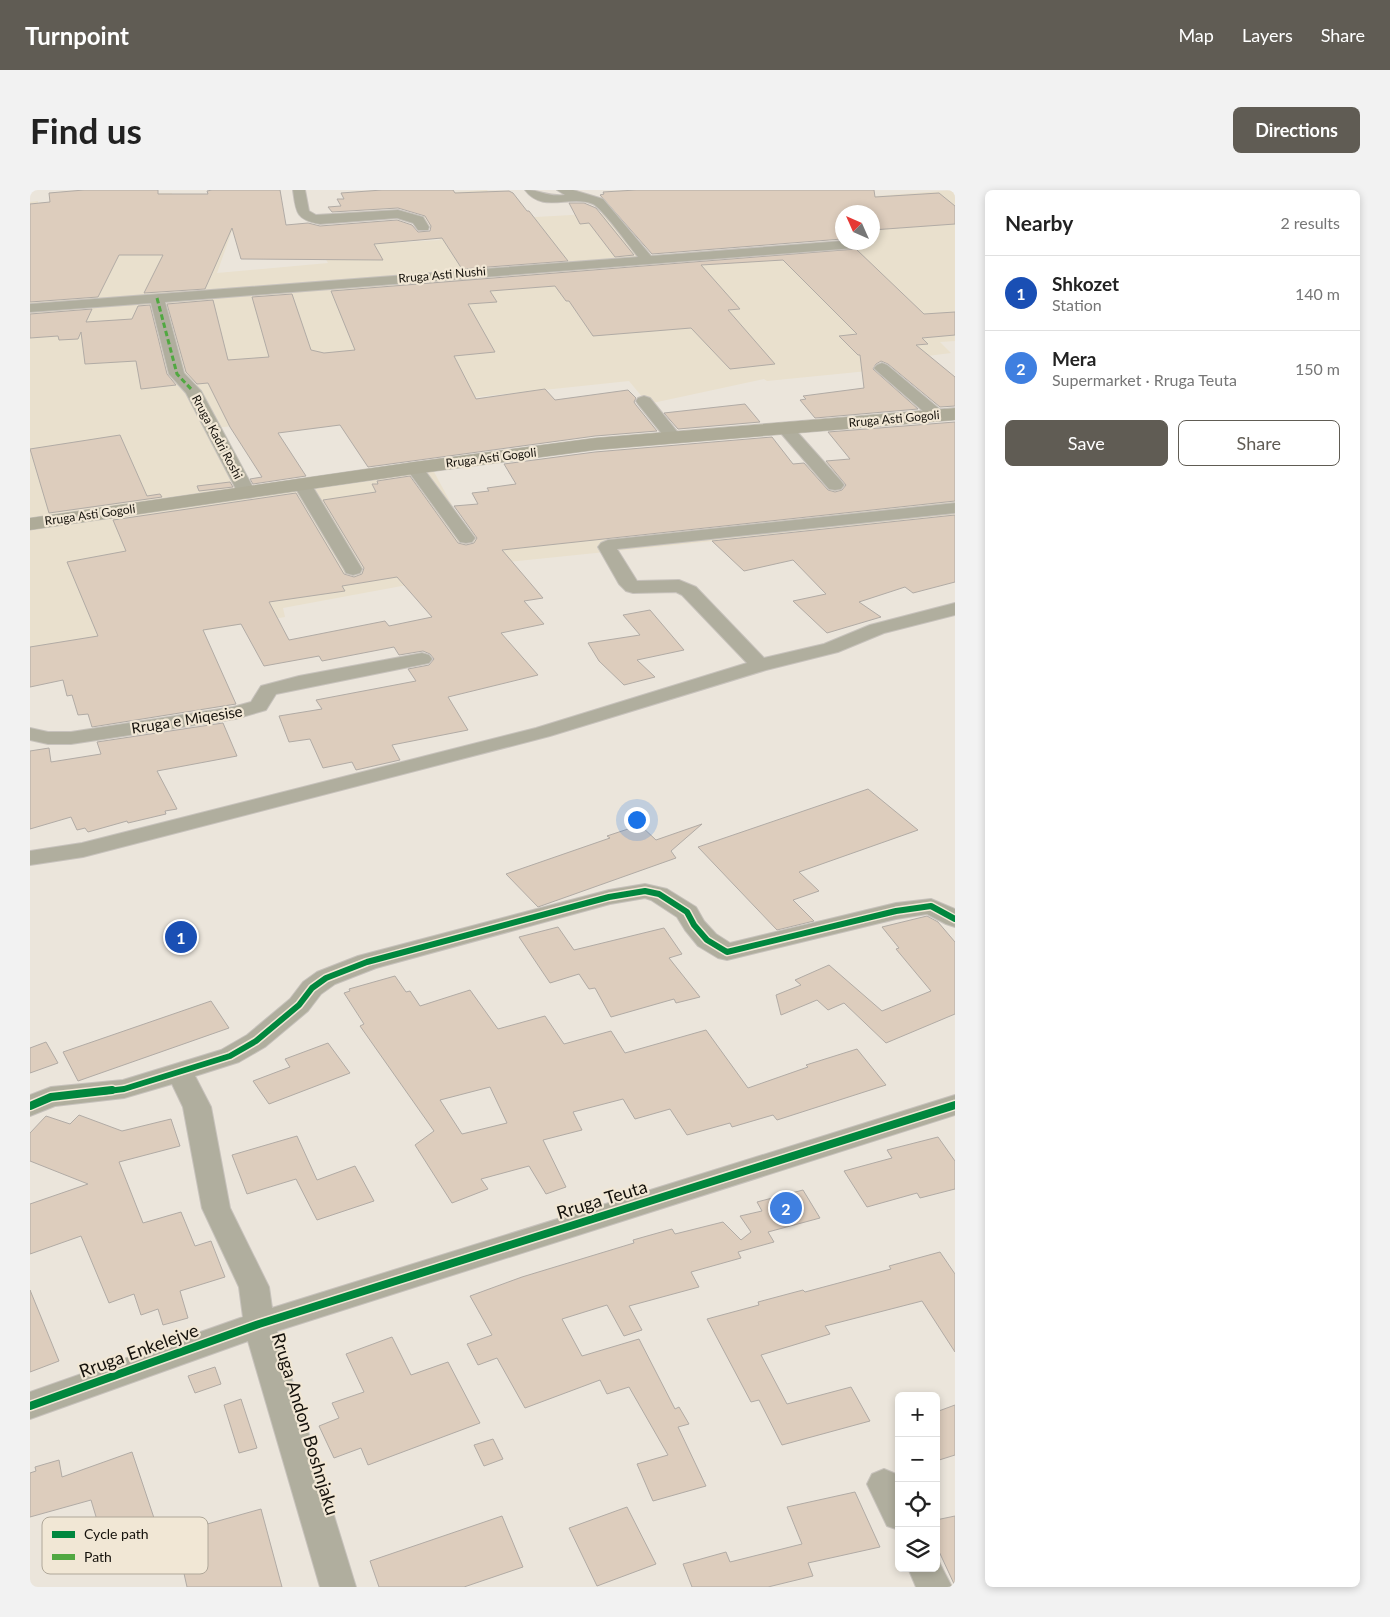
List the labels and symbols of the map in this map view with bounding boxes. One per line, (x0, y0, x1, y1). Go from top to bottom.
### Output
north arrow (835, 205, 880, 250)
street label: Rruga Asti Nushi (398, 263, 486, 286)
street label: Rruga Kadri Roshi (189, 392, 246, 482)
street label: Rruga Asti Gogoli (848, 407, 940, 430)
street label: Rruga Asti Gogoli (445, 444, 537, 471)
street label: Rruga Asti Gogoli (44, 501, 136, 528)
street label: Rruga e Miqesise (130, 701, 244, 737)
your location (624, 807, 650, 833)
pin: 1 (165, 918, 197, 956)
street label: Rruga Teuta (554, 1175, 650, 1223)
pin: 2 (770, 1189, 802, 1227)
street label: Rruga Enkelejve (76, 1318, 201, 1382)
street label: Rruga Andon Boshnjaku (268, 1330, 344, 1517)
legend (42, 1517, 208, 1574)
text: Cycle path (84, 1525, 149, 1542)
text: Path (84, 1548, 112, 1565)

